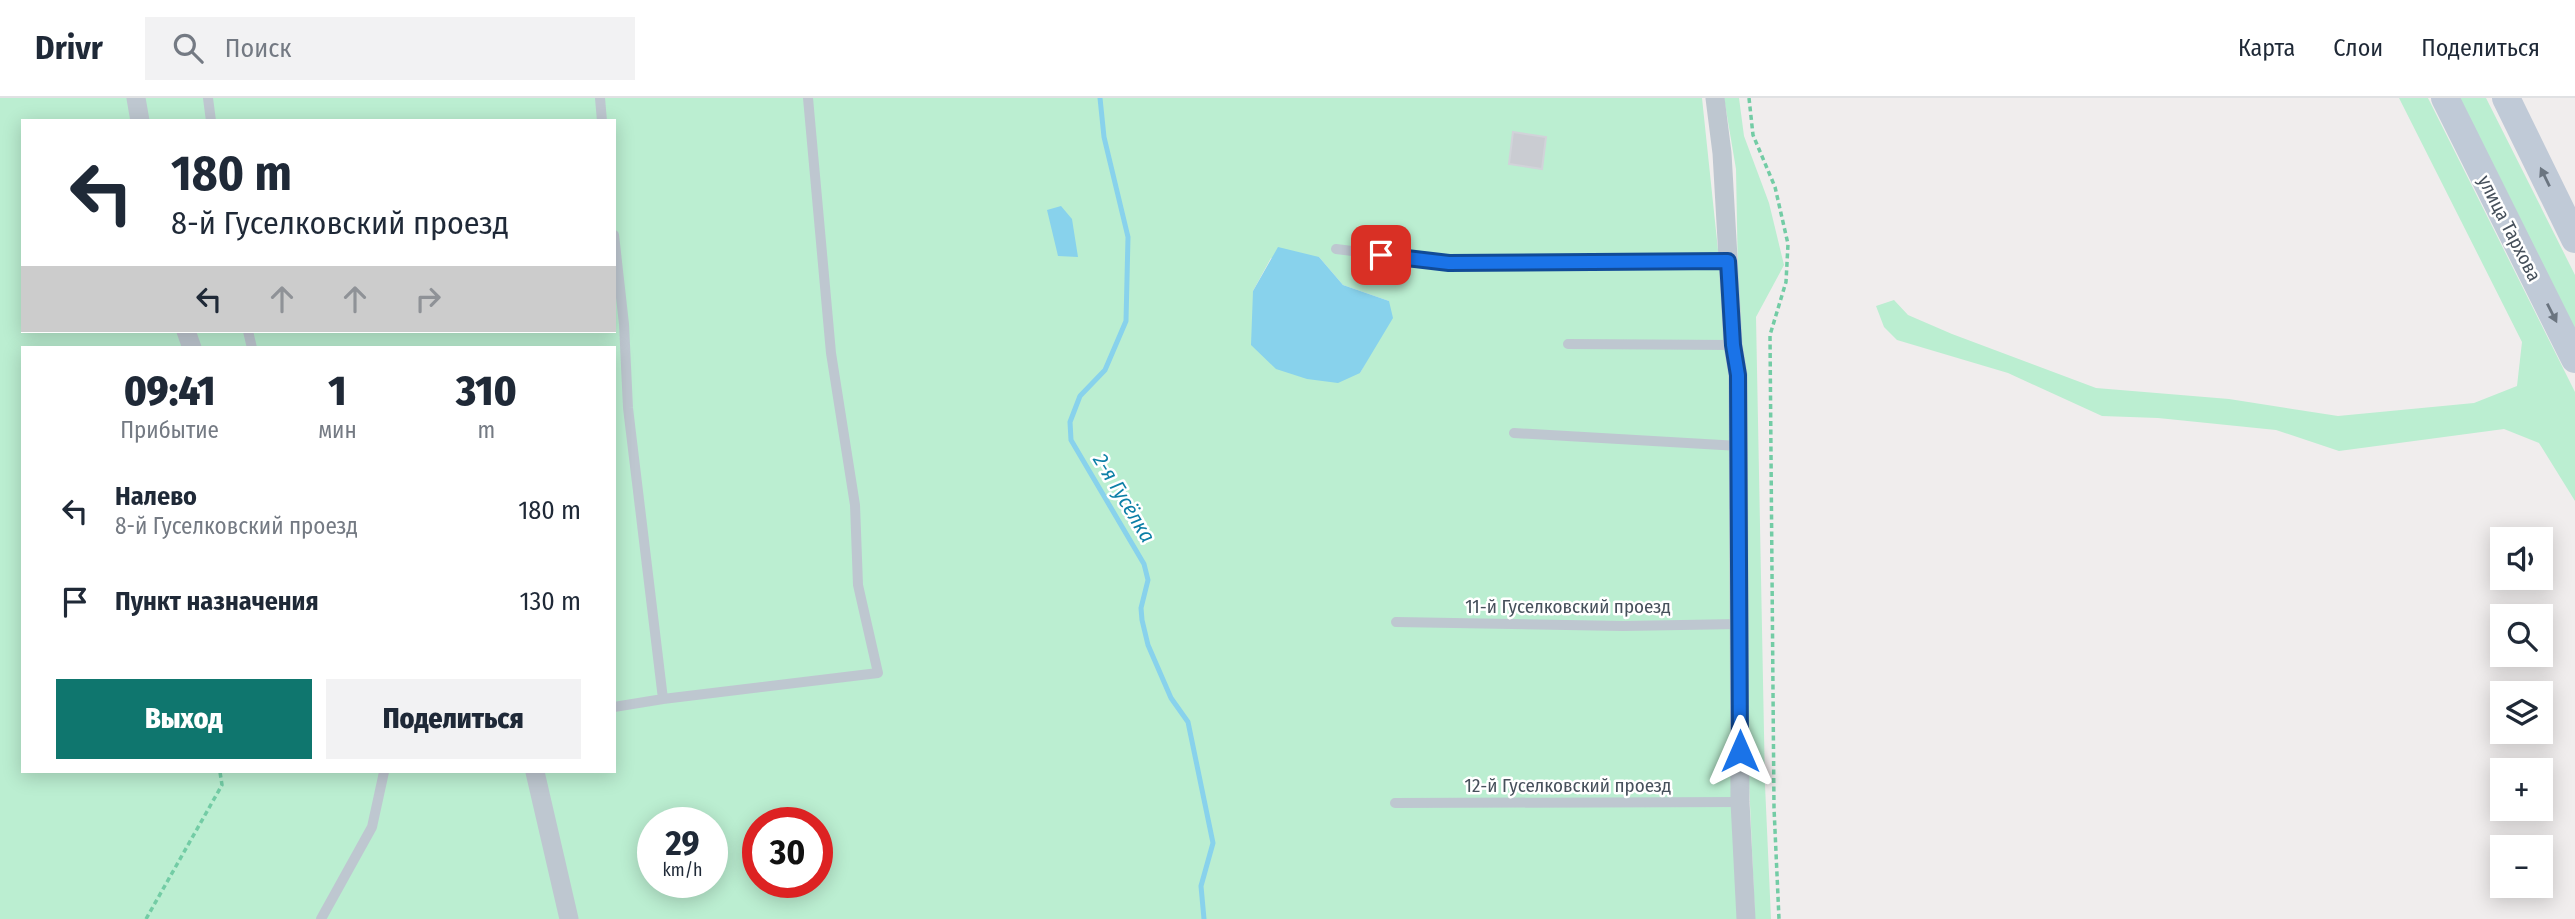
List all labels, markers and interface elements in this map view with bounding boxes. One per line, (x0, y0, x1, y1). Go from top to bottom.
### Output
search box (145, 17, 635, 80)
text: Drivr (35, 28, 103, 68)
icon: search (169, 29, 207, 67)
text: Поиск (225, 33, 292, 64)
text: Карта (2238, 34, 2295, 62)
text: Слои (2333, 34, 2383, 62)
text: Поделиться (2421, 34, 2540, 62)
text: 180 m (171, 144, 292, 203)
icon: left (56, 147, 147, 238)
one-way arrow (2539, 167, 2551, 187)
street label: улица Тархова (2473, 171, 2546, 285)
text: 8-й Гуселковский проезд (171, 204, 509, 242)
pin (1351, 225, 1411, 285)
icon: arrive (1362, 236, 1400, 274)
icon: left (190, 280, 228, 318)
icon: ahead (263, 280, 301, 318)
icon: ahead (336, 280, 374, 318)
icon: right (409, 280, 447, 318)
one-way arrow (2545, 303, 2557, 323)
text: 09:41 (124, 366, 215, 416)
text: 1 (328, 366, 347, 416)
text: 310 (456, 366, 517, 416)
text: Прибытие (120, 416, 219, 444)
text: мин (318, 416, 357, 444)
text: m (478, 416, 495, 444)
water label: 2-я Гусёлка (1087, 448, 1161, 547)
text: Налево (115, 481, 197, 512)
icon: left (56, 492, 94, 530)
text: 180 m (518, 495, 581, 526)
text: 8-й Гуселковский проезд (115, 512, 358, 540)
map controls (2490, 527, 2553, 898)
button: sound (2490, 527, 2553, 590)
icon: arrive (56, 583, 94, 621)
text: Пункт назначения (115, 586, 319, 617)
text: 130 m (519, 586, 581, 617)
street label: 11-й Гуселковский проезд (1465, 595, 1671, 618)
button: search (2490, 604, 2553, 667)
button: Выход (56, 679, 312, 759)
button: Поделиться (326, 679, 581, 759)
button: layers (2490, 681, 2553, 744)
position arrow (1703, 714, 1777, 788)
button: + (2490, 758, 2553, 821)
street label: 12-й Гуселковский проезд (1465, 774, 1671, 797)
speed limit sign: 30 (742, 807, 833, 898)
text: 29 (665, 822, 700, 864)
button: − (2490, 835, 2553, 898)
text: km/h (662, 859, 703, 881)

